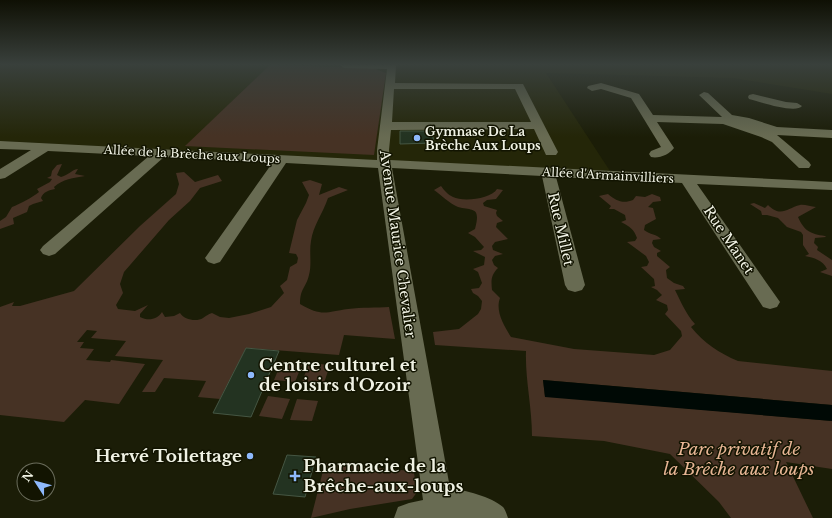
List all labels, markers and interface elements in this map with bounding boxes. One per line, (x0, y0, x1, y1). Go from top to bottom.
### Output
place label: Gymnase De La Brèche Aux Loups (425, 124, 541, 153)
marker: Gymnase De La Brèche Aux Loups (412, 133, 422, 143)
street label: Allée de la Brèche aux Loups (102, 142, 281, 166)
street label: Avenue Maurice Chevalier (376, 148, 420, 339)
street label: Allée d'Armainvilliers (541, 164, 674, 186)
street label: Rue Millet (544, 190, 578, 268)
street label: Rue Manet (700, 202, 759, 278)
place label: Centre culturel et de loisirs d'Ozoir (259, 355, 417, 396)
marker: Centre culturel et de loisirs d'Ozoir (246, 370, 256, 380)
park label: Parc privatif de la Brêche aux loups (664, 439, 815, 480)
place label: Hervé Toilettage (95, 446, 242, 467)
marker: Hervé Toilettage (245, 451, 255, 461)
place label: Pharmacie de la Brêche-aux-loups (303, 456, 463, 497)
north arrow (16, 462, 56, 502)
text: N (19, 467, 37, 484)
marker: Pharmacie de la Brêche-aux-loups (290, 471, 300, 481)

